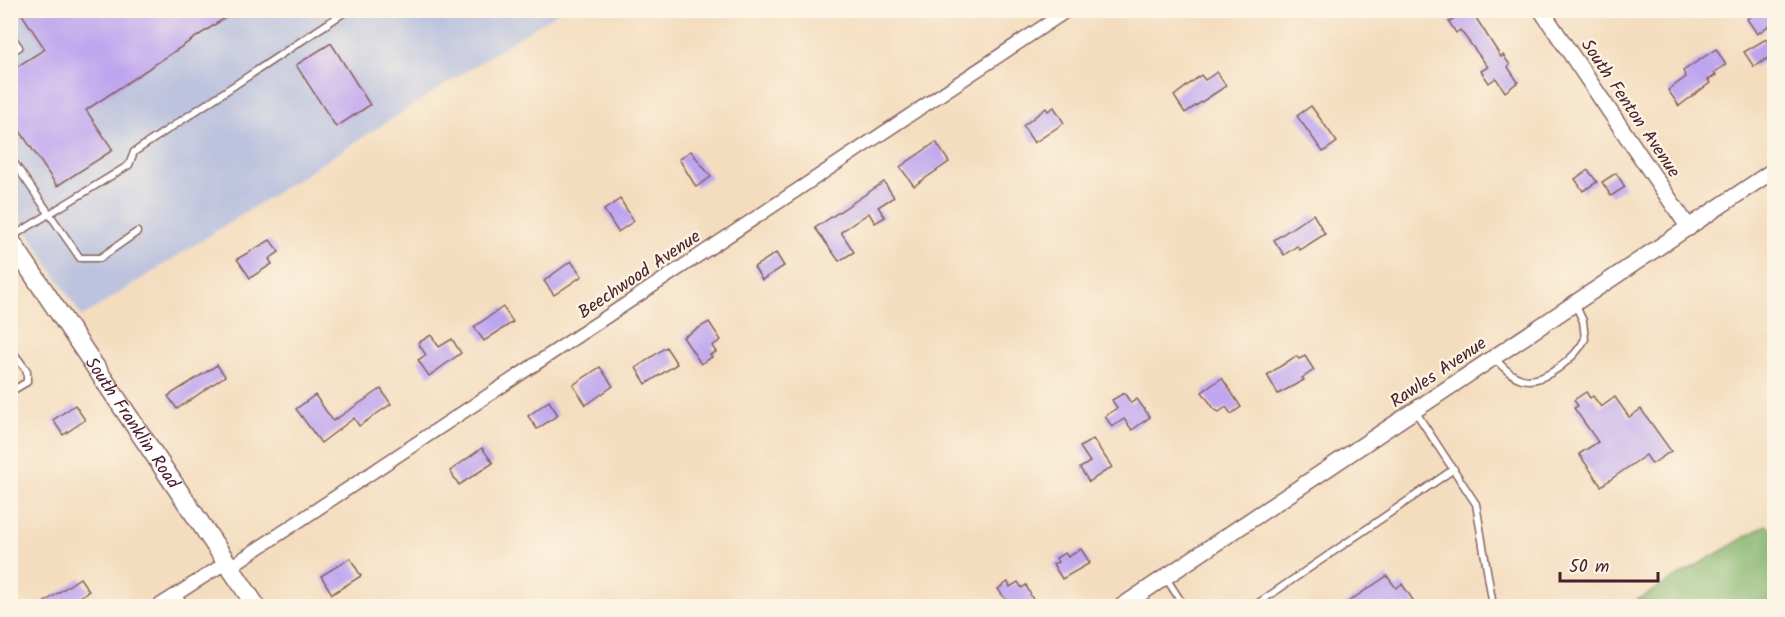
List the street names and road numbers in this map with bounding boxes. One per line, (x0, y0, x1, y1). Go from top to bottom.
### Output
street label: South Fenton Avenue (1572, 33, 1687, 184)
street label: Beechwood Avenue (572, 223, 707, 327)
street label: Rawles Avenue (1385, 330, 1493, 416)
street label: South Franklin Road (77, 352, 187, 496)

